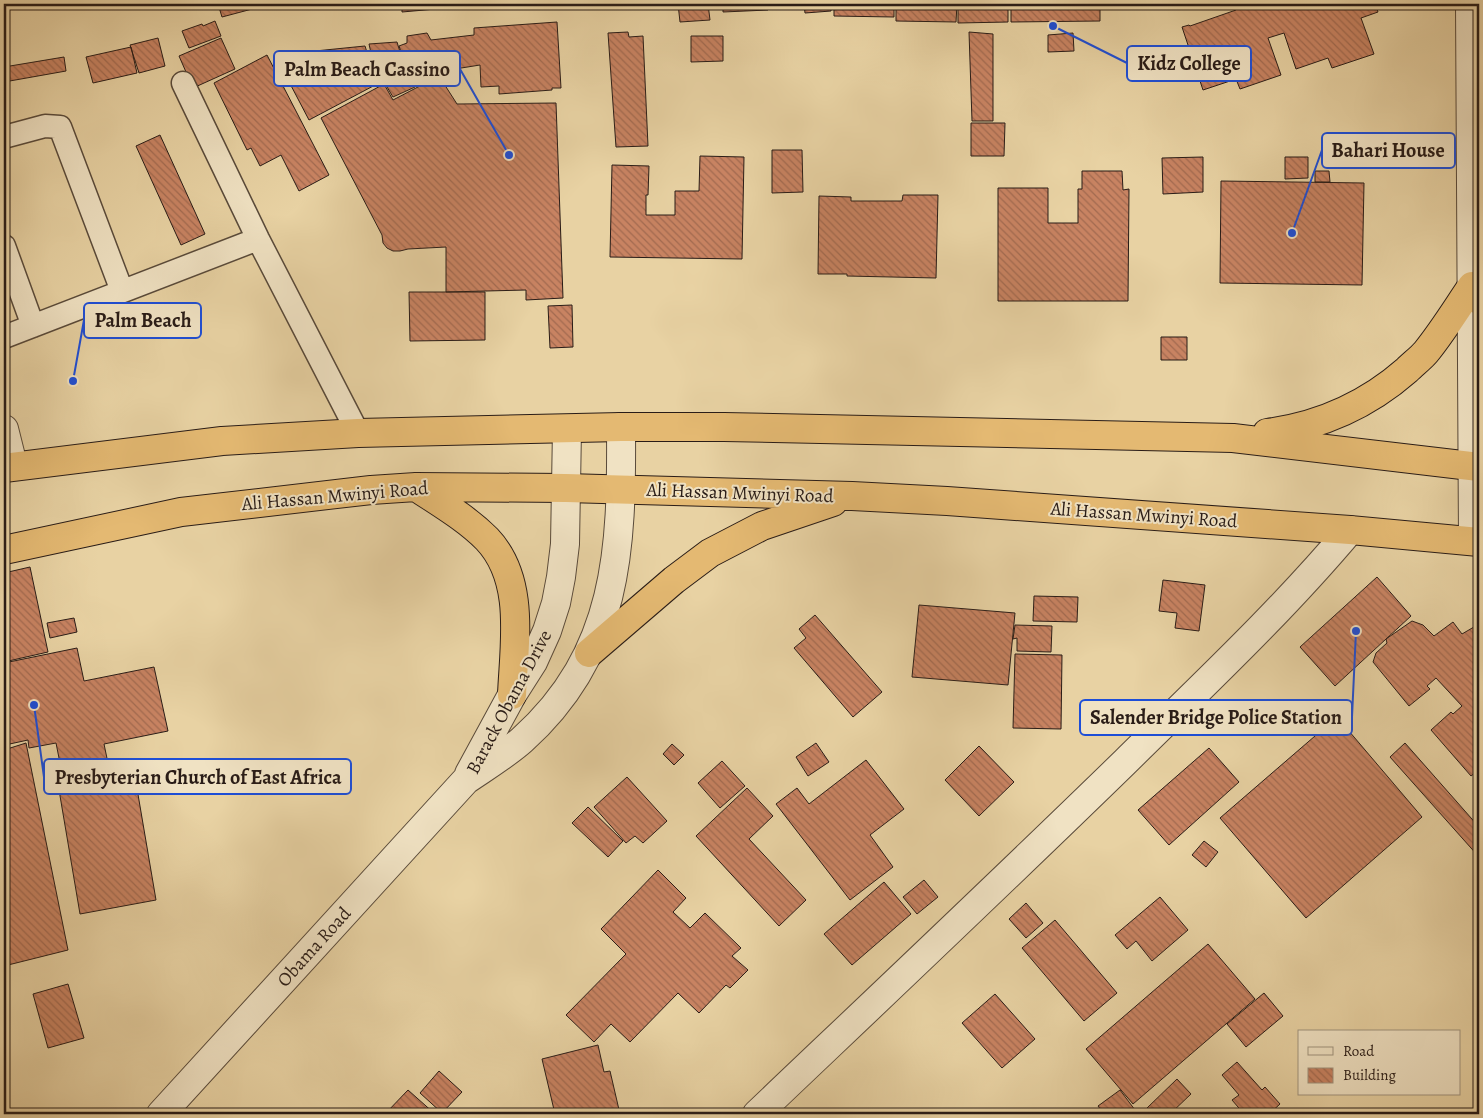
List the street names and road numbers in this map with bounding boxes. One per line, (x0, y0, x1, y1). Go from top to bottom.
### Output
street label: Ali Hassan Mwinyi Road (240, 475, 430, 517)
street label: Ali Hassan Mwinyi Road (645, 477, 835, 509)
street label: Ali Hassan Mwinyi Road (1049, 495, 1239, 535)
street label: Barack Obama Drive (460, 625, 558, 779)
street label: Obama Road (271, 901, 358, 993)

